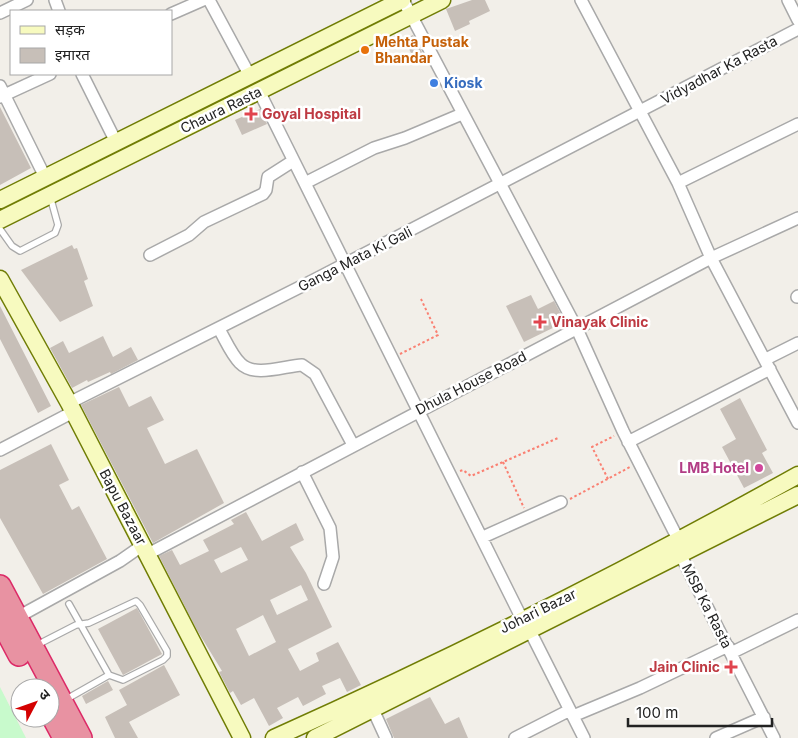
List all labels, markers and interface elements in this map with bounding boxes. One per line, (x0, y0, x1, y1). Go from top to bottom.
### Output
legend (10, 10, 172, 75)
text: सड़क (55, 20, 85, 39)
street label: Vidyadhar Ka Rasta (658, 32, 780, 107)
place label: Mehta Pustak Bhandar (375, 33, 470, 66)
marker: Mehta Pustak Bhandar (359, 44, 371, 56)
text: इमारत (55, 45, 90, 64)
place label: Kiosk (444, 74, 483, 91)
marker: Kiosk (428, 77, 440, 89)
street label: Chaura Rasta (177, 83, 264, 137)
place label: Goyal Hospital (262, 105, 361, 122)
marker: Goyal Hospital (244, 107, 258, 121)
street label: Ganga Mata Ki Gali (295, 222, 415, 295)
place label: Vinayak Clinic (551, 313, 648, 330)
marker: Vinayak Clinic (533, 315, 547, 329)
street label: Dhula House Road (412, 347, 529, 418)
place label: LMB Hotel (679, 459, 749, 476)
marker: LMB Hotel (753, 462, 765, 474)
street label: Bapu Bazaar (96, 466, 151, 548)
street label: MSB Ka Rasta (679, 561, 736, 651)
street label: Johari Bazar (497, 585, 579, 636)
place label: Jain Clinic (649, 658, 720, 675)
marker: Jain Clinic (724, 660, 738, 674)
north arrow (10, 678, 60, 728)
text: उ (36, 685, 55, 703)
scale bar (628, 696, 772, 728)
text: 100 m (636, 703, 678, 722)

